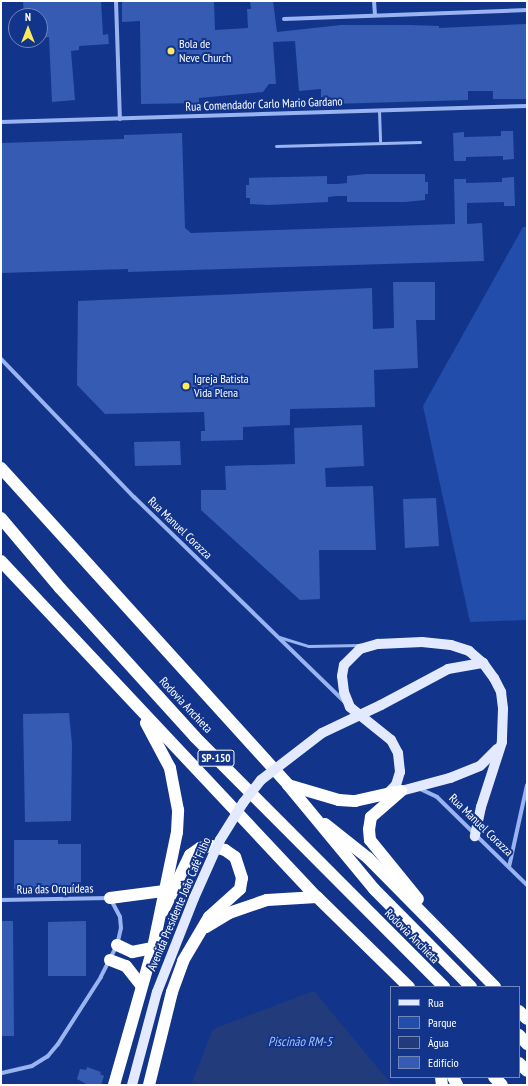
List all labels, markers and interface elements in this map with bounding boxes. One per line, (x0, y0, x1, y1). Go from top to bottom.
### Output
north arrow (8, 8, 48, 48)
text: N (25, 10, 31, 24)
place label: Bola de Neve Church (179, 37, 231, 65)
marker: Bola de Neve Church (166, 46, 176, 56)
street label: Rua Comendador Carlo Mario Gardano (185, 94, 343, 114)
place label: Igreja Batista Vida Plena (194, 372, 249, 400)
marker: Igreja Batista Vida Plena (181, 381, 191, 391)
street label: Rua Manuel Corazza (145, 494, 215, 562)
street label: Rodovia Anchieta (156, 674, 216, 736)
road number: SP-150 (197, 749, 235, 767)
street label: Rua Manuel Corazza (446, 791, 516, 859)
street label: Avenida Presidente João Café Filho (144, 835, 214, 973)
street label: Rua das Orquídeas (16, 881, 94, 897)
street label: Rodovia Anchieta (382, 906, 442, 966)
legend (390, 986, 520, 1078)
text: Rua (428, 995, 444, 1010)
text: Parque (428, 1015, 457, 1030)
water label: Piscinão RM-5 (268, 1034, 332, 1050)
text: Água (428, 1035, 449, 1050)
text: Edifício (428, 1055, 459, 1070)

